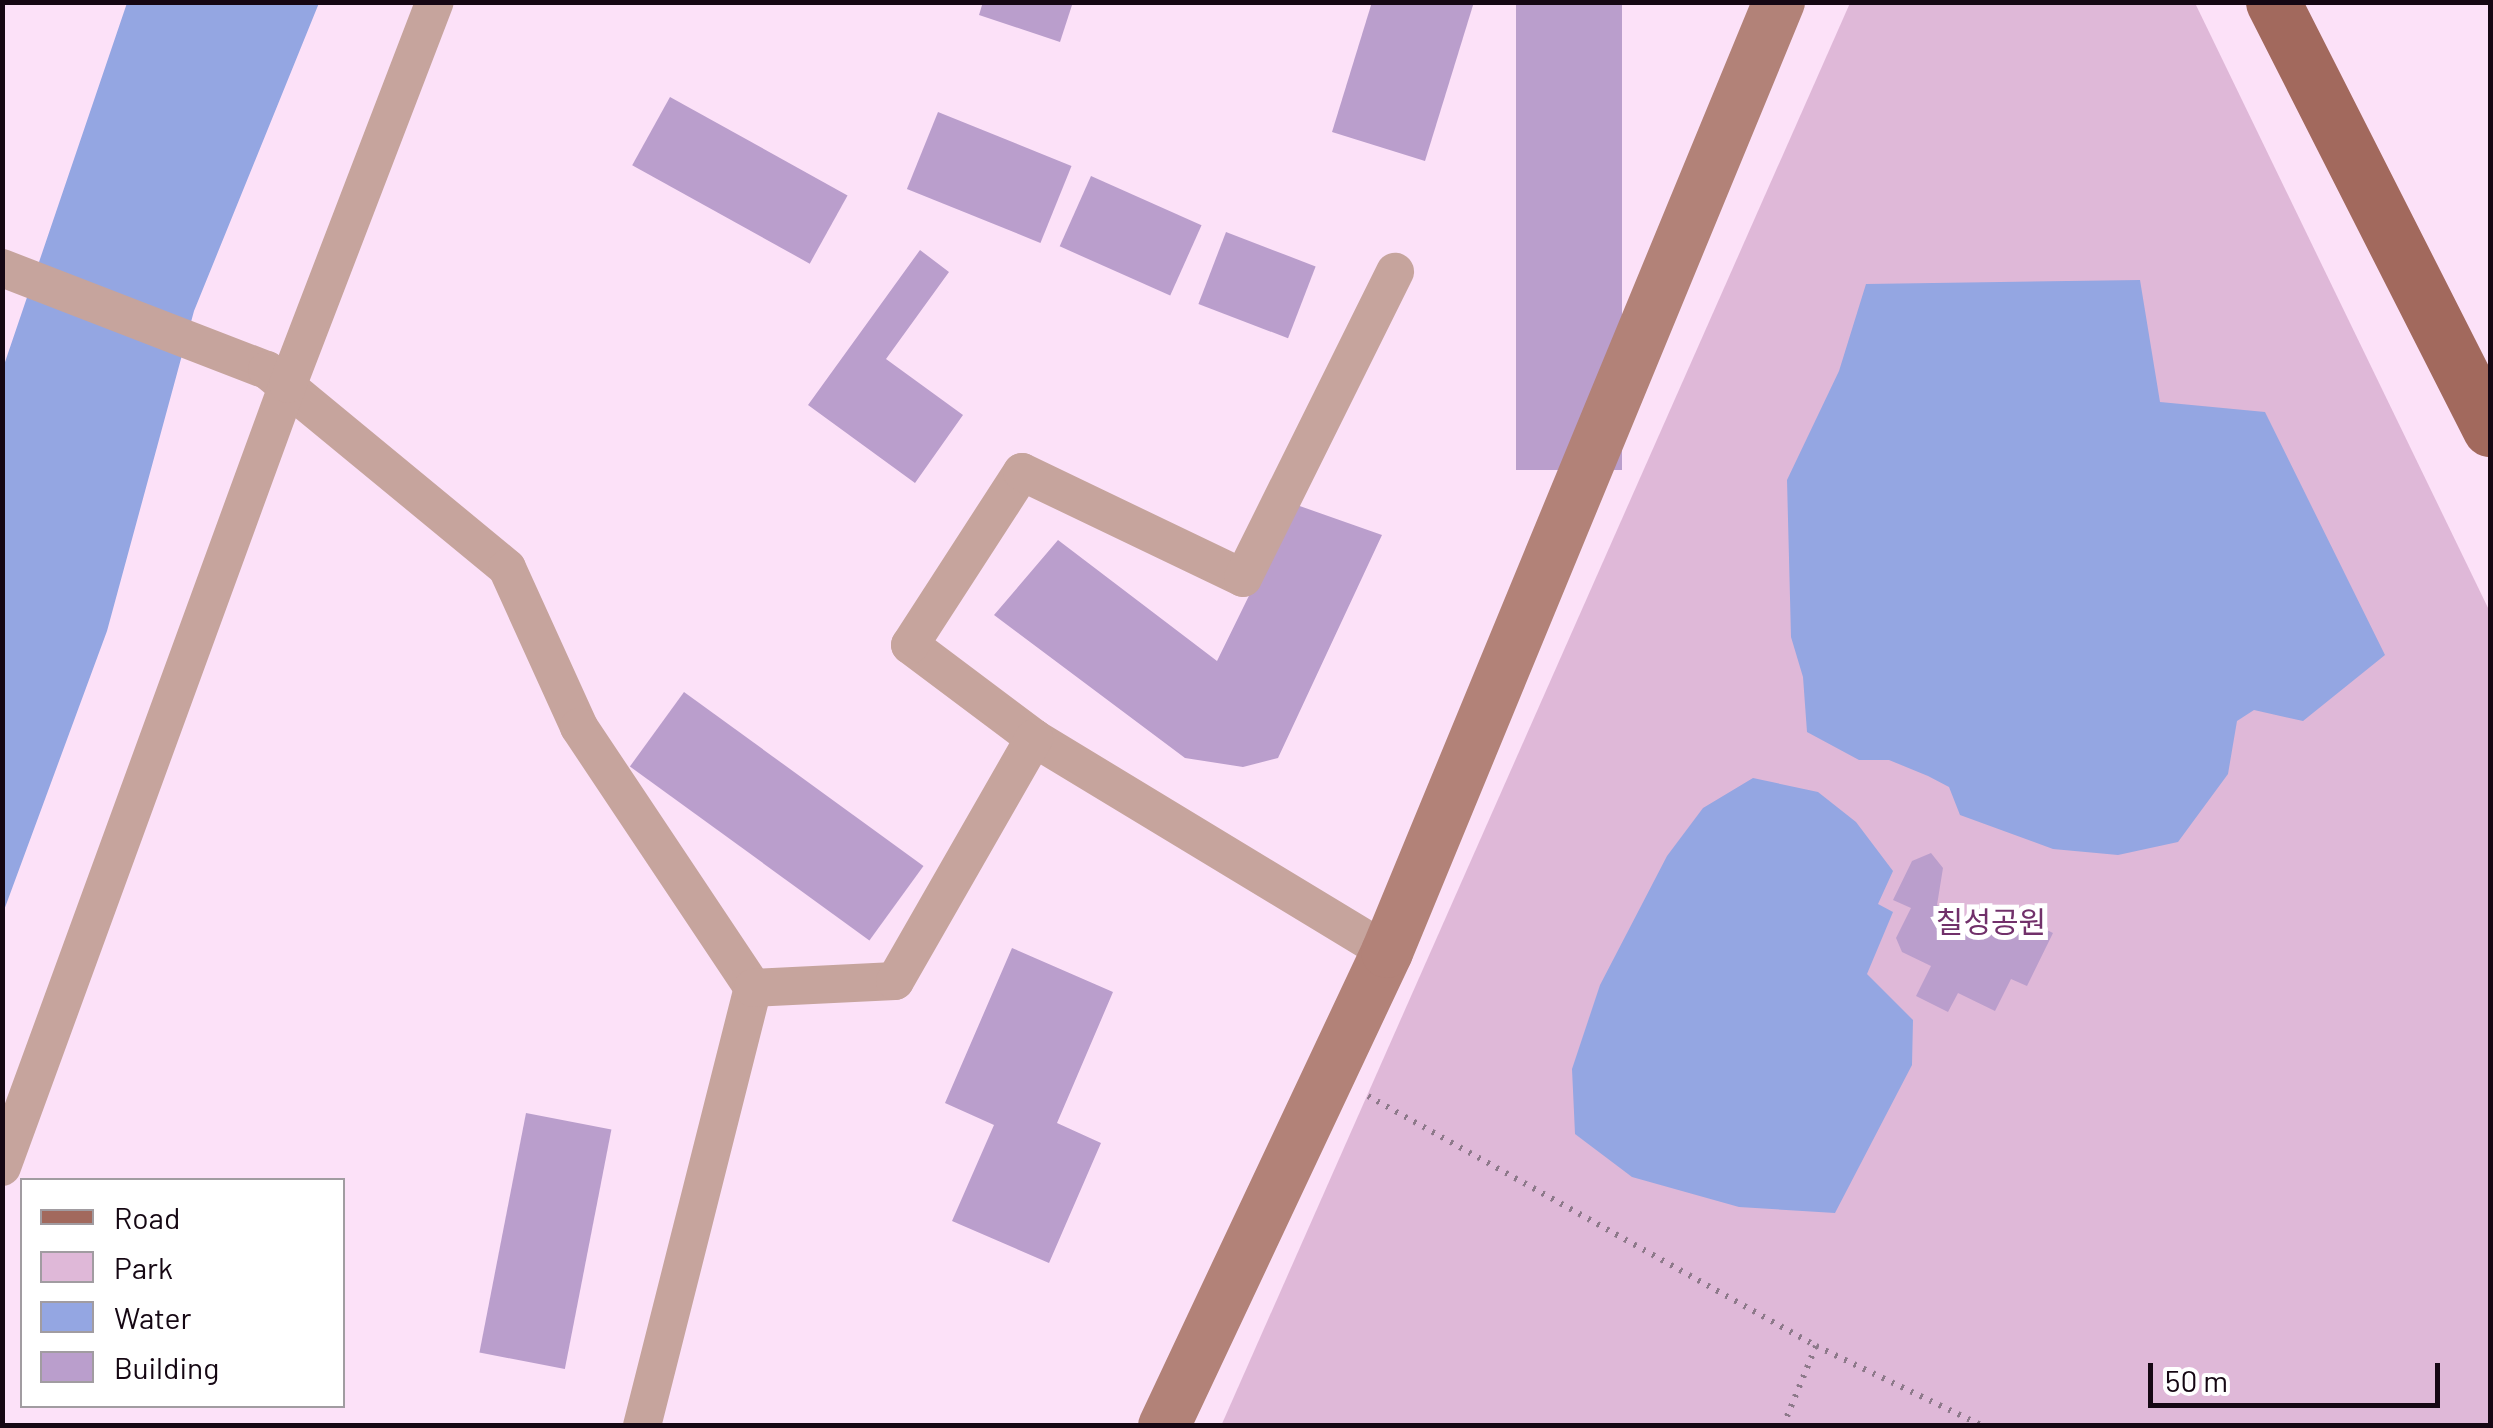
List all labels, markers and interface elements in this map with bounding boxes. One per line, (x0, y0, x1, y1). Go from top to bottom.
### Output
park label: 칠성공원 (1936, 903, 2046, 939)
legend (20, 1178, 345, 1408)
text: Road (114, 1199, 180, 1235)
text: Park (114, 1249, 173, 1285)
text: Water (114, 1299, 192, 1335)
scale bar (2153, 1343, 2446, 1405)
text: Building (114, 1349, 219, 1385)
text: 50 m (2165, 1362, 2228, 1398)

